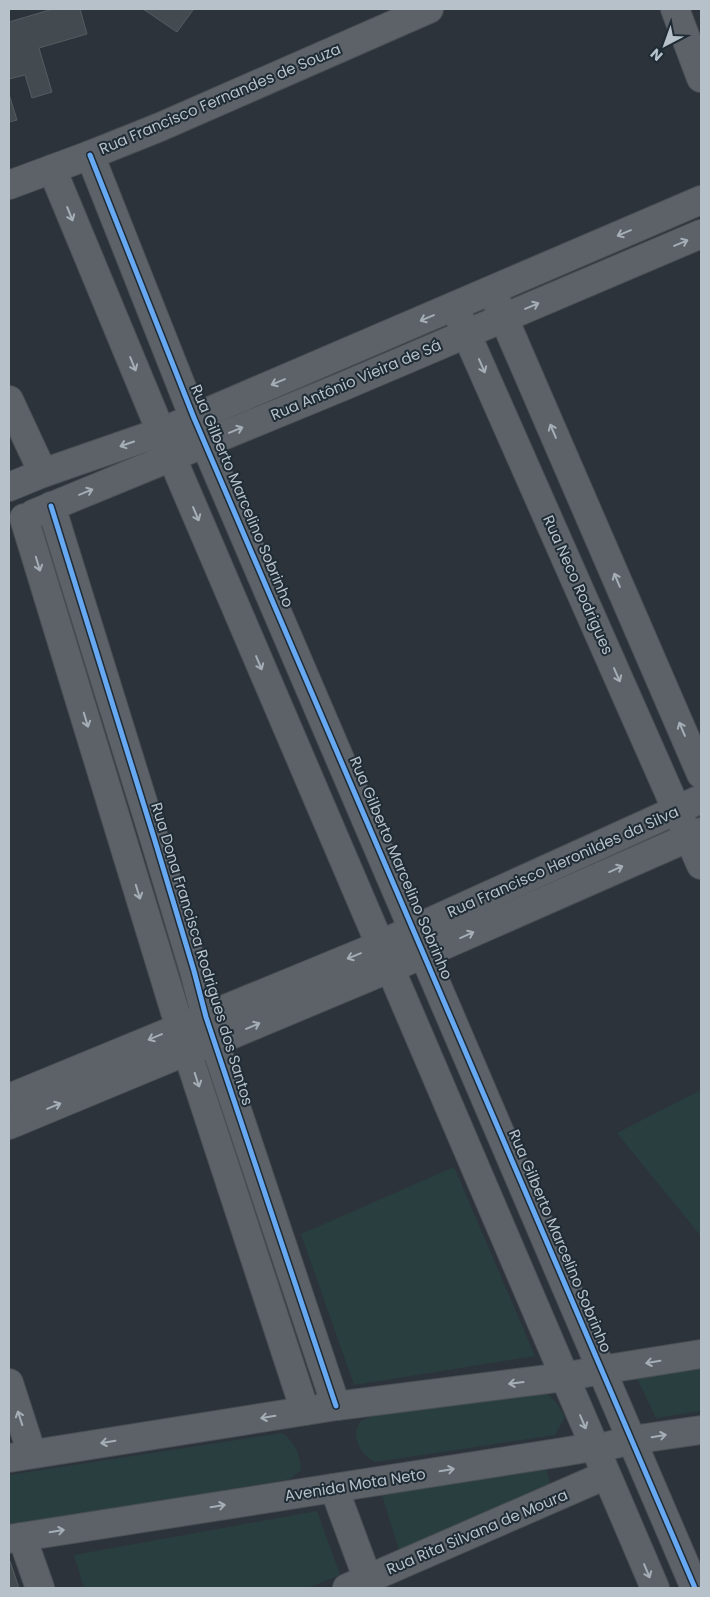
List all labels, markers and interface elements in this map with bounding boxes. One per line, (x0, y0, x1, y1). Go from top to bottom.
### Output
north arrow (640, 20, 690, 70)
street label: Rua Francisco Fernandes de Souza (96, 38, 344, 159)
text: N (646, 44, 667, 66)
one-way arrow (66, 206, 76, 221)
one-way arrow (617, 228, 632, 238)
one-way arrow (673, 237, 688, 247)
one-way arrow (524, 301, 539, 310)
one-way arrow (420, 313, 435, 323)
street label: Rua Antônio Vieira de Sá (267, 334, 444, 425)
one-way arrow (128, 356, 138, 371)
one-way arrow (477, 358, 487, 373)
one-way arrow (271, 378, 286, 388)
street label: Rua Gilberto Marcelino Sobrinho (186, 381, 299, 611)
one-way arrow (548, 424, 558, 439)
one-way arrow (228, 425, 244, 434)
one-way arrow (120, 440, 136, 449)
one-way arrow (78, 486, 93, 496)
one-way arrow (191, 506, 201, 521)
street label: Rua Neco Rodrigues (538, 512, 619, 658)
one-way arrow (34, 556, 43, 572)
one-way arrow (612, 573, 622, 588)
one-way arrow (255, 655, 265, 670)
one-way arrow (613, 667, 623, 682)
one-way arrow (81, 711, 91, 727)
one-way arrow (676, 722, 686, 737)
street label: Rua Gilberto Marcelino Sobrinho (345, 753, 458, 983)
street label: Rua Dona Francisca Rodrigues dos Santos (146, 800, 259, 1108)
street label: Rua Francisco Heronildes da Silva (444, 801, 682, 922)
one-way arrow (608, 864, 623, 874)
one-way arrow (134, 883, 144, 899)
one-way arrow (459, 929, 474, 939)
one-way arrow (347, 952, 362, 961)
one-way arrow (245, 1020, 260, 1030)
one-way arrow (148, 1033, 163, 1043)
one-way arrow (192, 1072, 202, 1088)
one-way arrow (46, 1101, 61, 1111)
street label: Rua Gilberto Marcelino Sobrinho (504, 1126, 617, 1356)
one-way arrow (645, 1357, 661, 1367)
one-way arrow (508, 1378, 524, 1388)
one-way arrow (15, 1411, 25, 1427)
one-way arrow (260, 1412, 276, 1422)
one-way arrow (579, 1414, 589, 1429)
one-way arrow (651, 1431, 667, 1441)
one-way arrow (100, 1437, 116, 1447)
street label: Avenida Mota Neto (283, 1463, 427, 1506)
one-way arrow (439, 1464, 455, 1474)
street label: Rua Rita Silvana de Moura (383, 1484, 571, 1579)
one-way arrow (209, 1501, 225, 1511)
one-way arrow (49, 1526, 65, 1536)
one-way arrow (643, 1563, 653, 1578)

